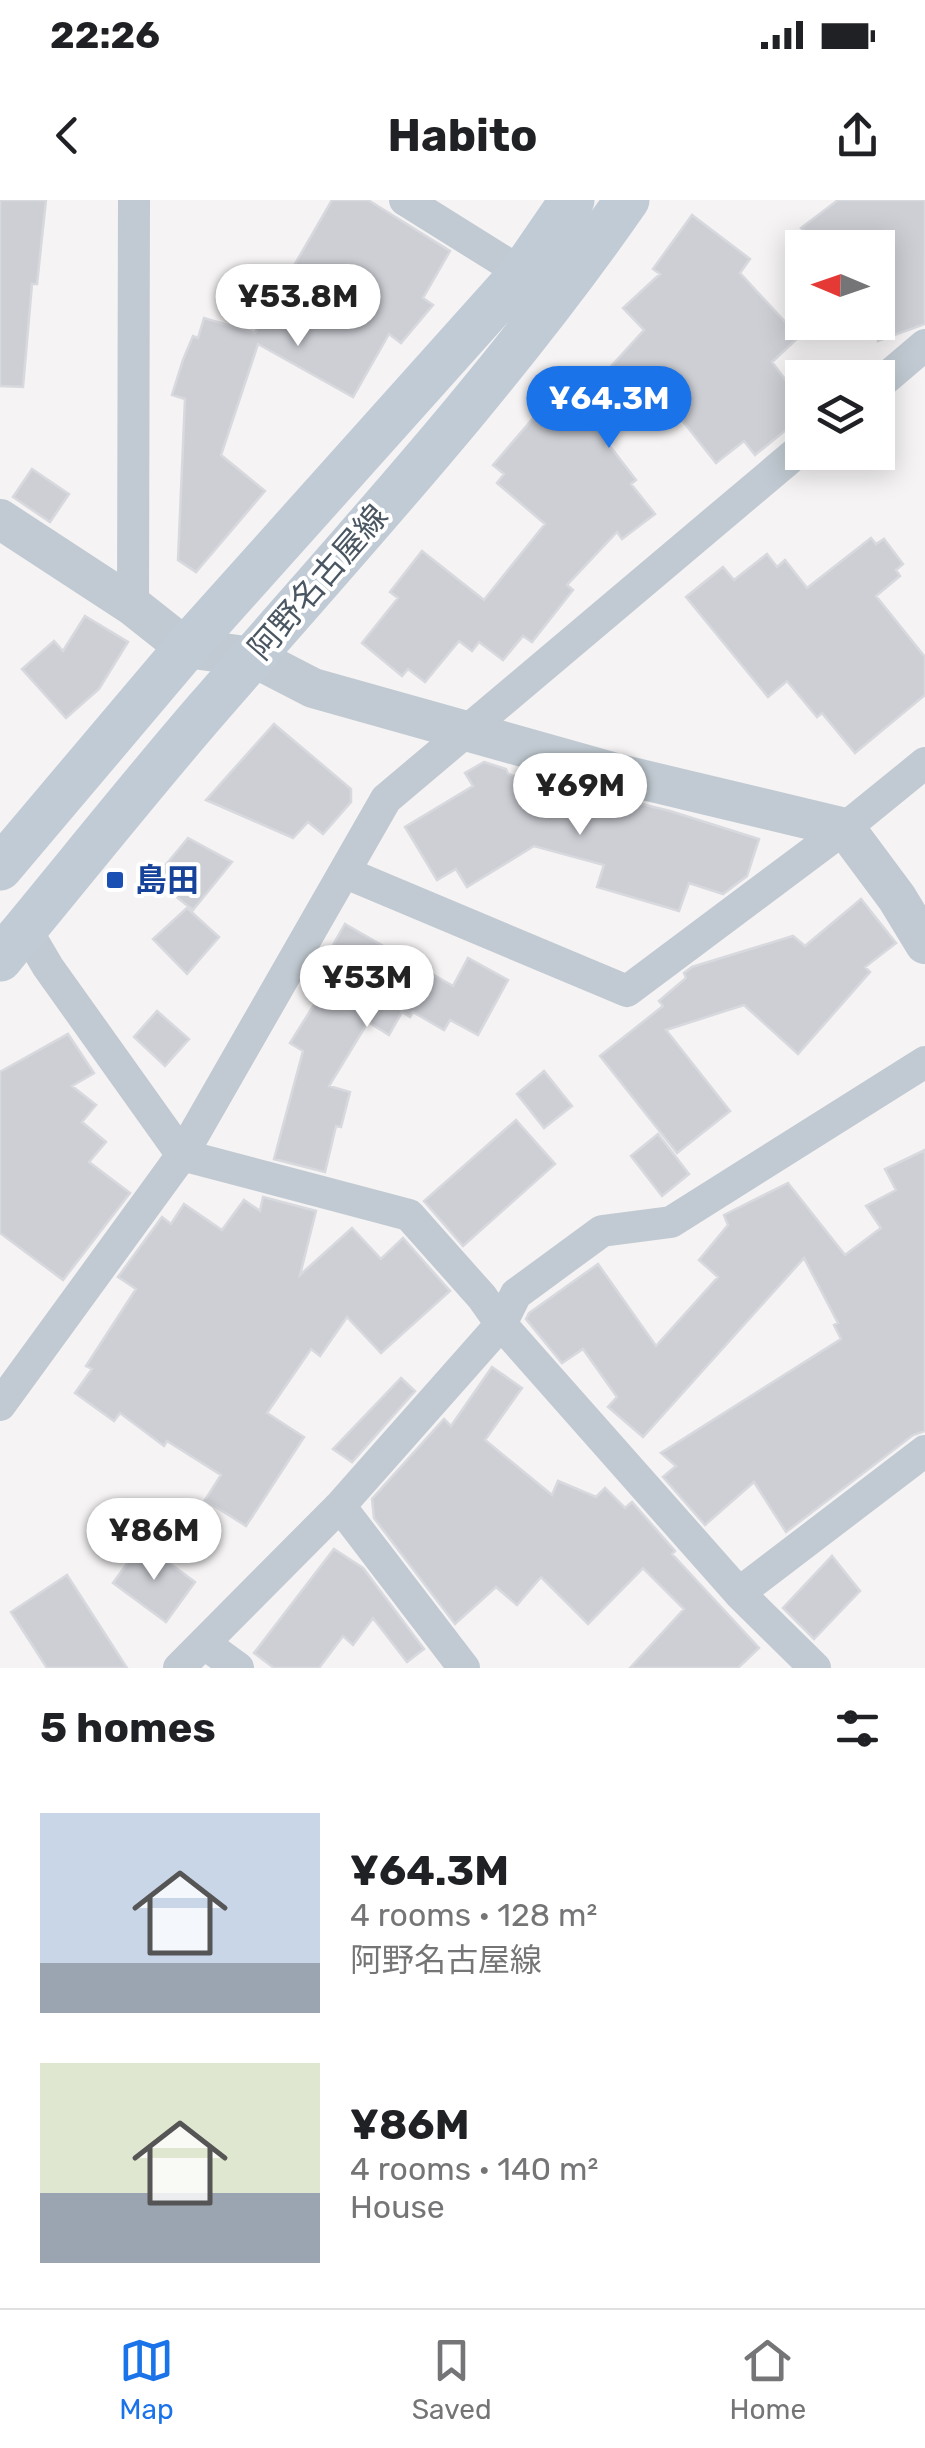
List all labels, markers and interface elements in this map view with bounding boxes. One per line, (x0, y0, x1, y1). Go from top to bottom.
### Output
text: 22:26 (50, 12, 160, 58)
icon: back (40, 108, 95, 163)
icon: share (830, 108, 885, 163)
text: Habito (388, 109, 537, 162)
north arrow (785, 230, 895, 340)
map controls (785, 230, 895, 470)
pin: ¥53.8M (217, 264, 379, 349)
text: ¥53.8M (238, 277, 358, 315)
button: layers (785, 360, 895, 470)
pin: ¥64.3M (528, 366, 690, 451)
text: ¥64.3M (548, 379, 670, 417)
street label: 阿野名古屋線 (241, 497, 395, 667)
pin: ¥69M (521, 753, 639, 838)
text: ¥69M (535, 766, 625, 804)
place label: 島田 (135, 861, 199, 899)
marker: 島田 (104, 869, 126, 891)
pin: ¥53M (308, 945, 426, 1030)
text: ¥53M (322, 958, 412, 996)
pin: ¥86M (95, 1498, 213, 1583)
text: ¥86M (108, 1511, 200, 1549)
icon: filters (830, 1701, 885, 1756)
text: 5 homes (40, 1703, 216, 1753)
text: ¥64.3M (350, 1846, 509, 1896)
icon: home (120, 1853, 240, 1973)
text: 4 rooms · 128 m² (350, 1896, 597, 1934)
text: 阿野名古屋線 (350, 1941, 542, 1979)
text: ¥86M (350, 2100, 470, 2150)
icon: home (120, 2103, 240, 2223)
text: 4 rooms · 140 m² (350, 2150, 598, 2188)
text: House (350, 2188, 445, 2226)
tab: Map (119, 2333, 174, 2426)
tab: Saved (412, 2333, 492, 2426)
tab: Home (729, 2333, 806, 2426)

